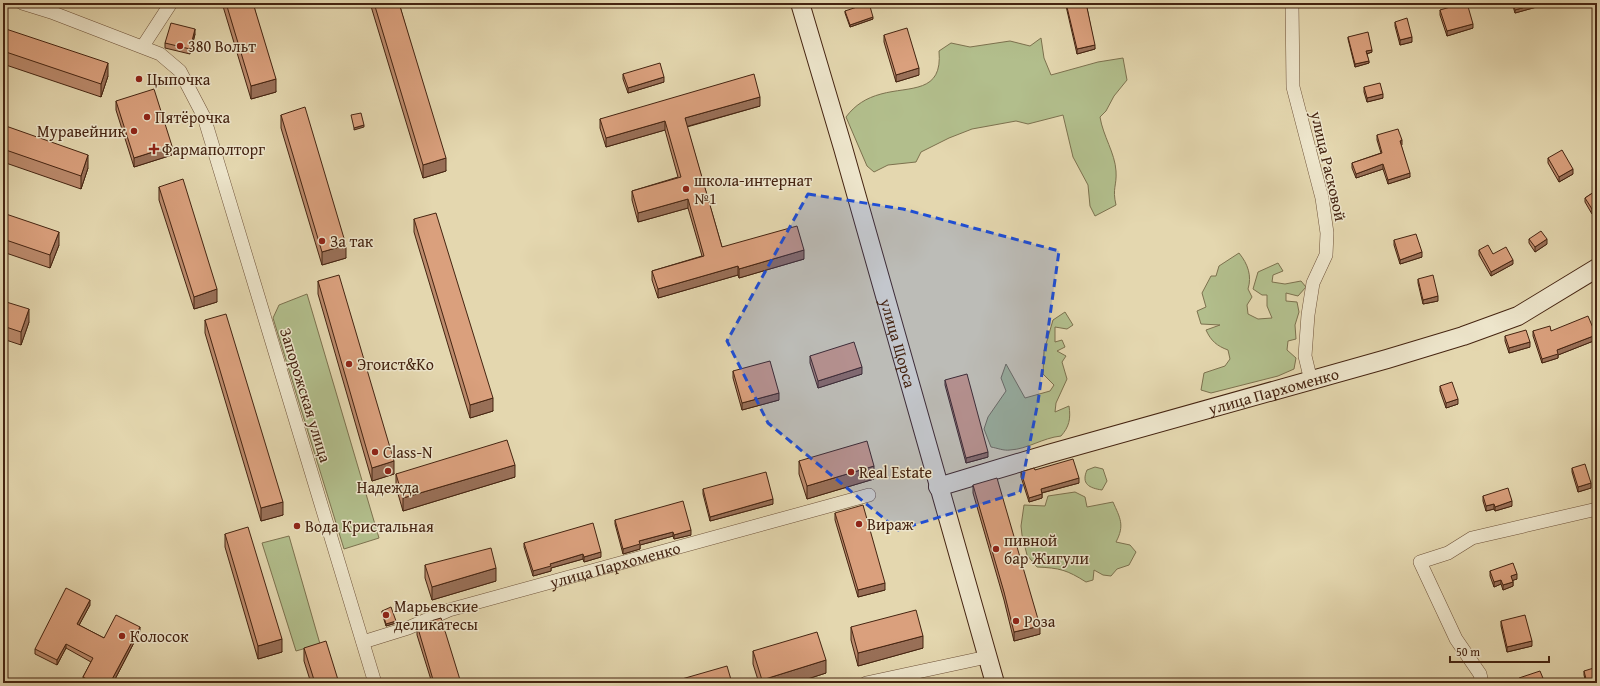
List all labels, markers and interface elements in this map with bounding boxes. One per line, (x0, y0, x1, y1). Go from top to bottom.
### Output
place label: 380 Вольт (188, 34, 256, 58)
marker: 380 Вольт (175, 41, 185, 51)
place label: Цыпочка (147, 67, 211, 91)
marker: Цыпочка (134, 74, 144, 84)
place label: Пятёрочка (155, 105, 230, 129)
street label: улица Расковой (1304, 108, 1353, 224)
marker: Пятёрочка (142, 112, 152, 122)
place label: Муравейник (37, 119, 127, 143)
marker: Муравейник (129, 126, 139, 136)
place label: Фармаполторг (162, 137, 265, 161)
marker: Фармаполторг (149, 144, 159, 154)
place label: школа-интернат №1 (694, 168, 812, 210)
marker: школа-интернат №1 (681, 184, 691, 194)
place label: За так (330, 229, 374, 253)
marker: За так (317, 236, 327, 246)
street label: улица Щорса (874, 295, 923, 391)
street label: Запорожская улица (274, 325, 338, 466)
place label: Эгоист&Kо (357, 352, 434, 376)
marker: Эгоист&Kо (344, 359, 354, 369)
street label: улица Пархоменко (1205, 361, 1341, 421)
place label: Class-N (383, 440, 433, 464)
marker: Class-N (370, 447, 380, 457)
place label: Real Estate (859, 460, 932, 484)
marker: Надежда (383, 466, 393, 476)
marker: Real Estate (846, 467, 856, 477)
place label: Надежда (357, 475, 420, 499)
place label: Вираж (867, 512, 914, 536)
place label: Вода Кристальная (305, 514, 434, 538)
marker: Вираж (854, 519, 864, 529)
marker: Вода Кристальная (292, 521, 302, 531)
place label: пивной бар Жигули (1004, 528, 1089, 570)
street label: улица Пархоменко (546, 535, 683, 594)
marker: пивной бар Жигули (991, 544, 1001, 554)
place label: Марьевские деликатесы (394, 594, 478, 636)
place label: Роза (1024, 609, 1056, 633)
marker: Марьевские деликатесы (381, 610, 391, 620)
marker: Роза (1011, 616, 1021, 626)
place label: Колосок (130, 624, 189, 648)
marker: Колосок (117, 631, 127, 641)
scale bar (1450, 638, 1549, 664)
text: 50 m (1456, 643, 1480, 660)

